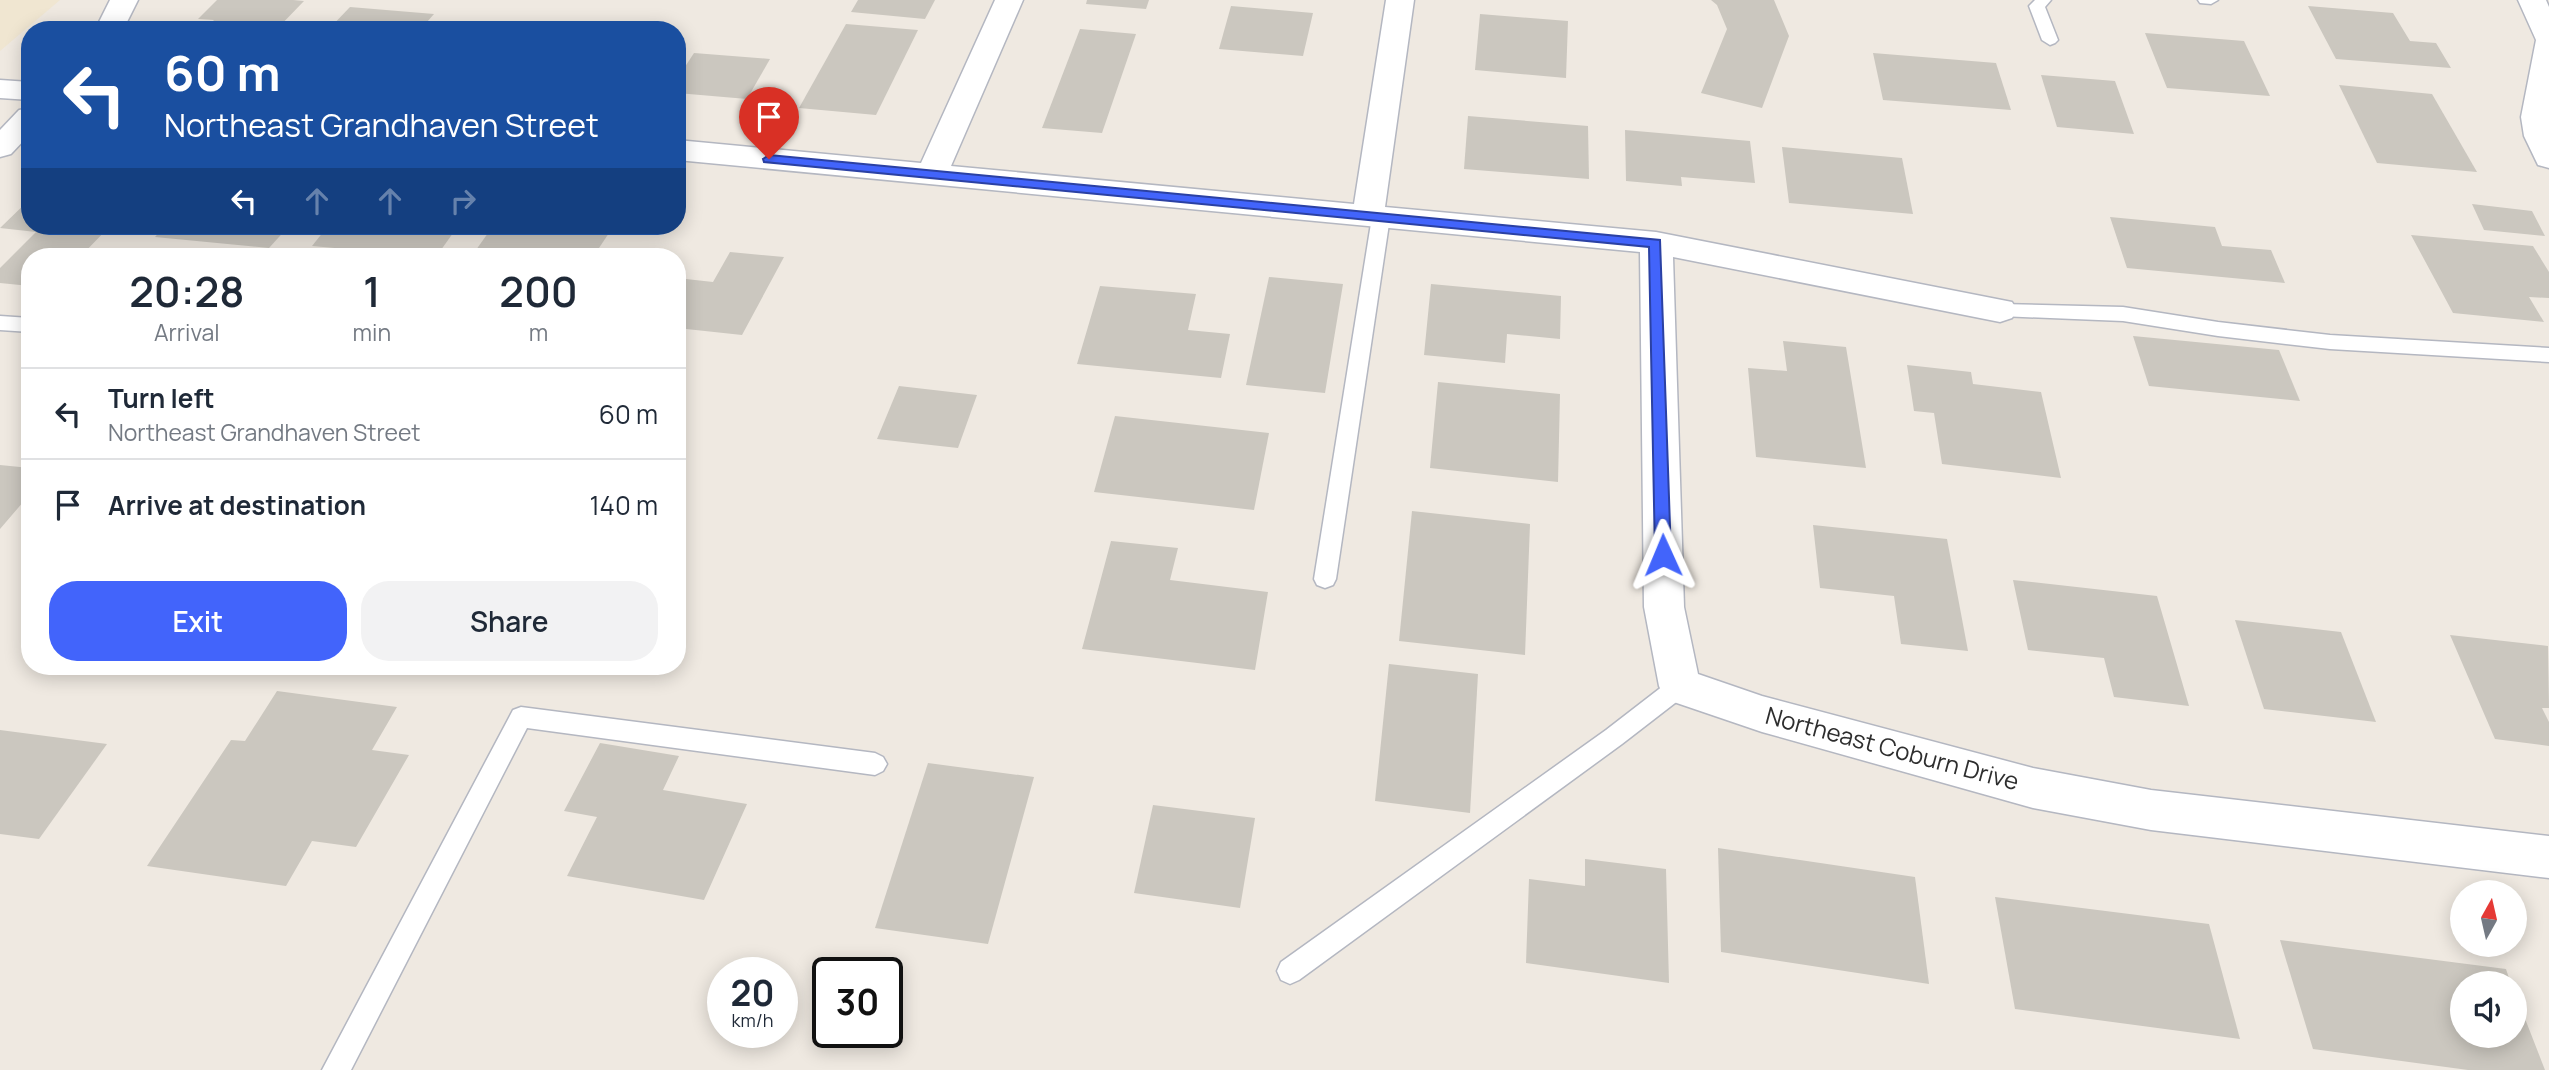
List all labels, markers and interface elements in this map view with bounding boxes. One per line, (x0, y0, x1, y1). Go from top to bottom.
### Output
text: 60 m (164, 39, 281, 106)
icon: left (49, 49, 140, 140)
pin (739, 87, 799, 159)
icon: arrive (750, 98, 788, 136)
text: Northeast Grandhaven Street (164, 103, 599, 147)
icon: left (225, 182, 263, 220)
icon: ahead (298, 182, 336, 220)
icon: ahead (371, 182, 409, 220)
icon: right (444, 182, 482, 220)
text: 20:28 (129, 262, 244, 320)
text: 1 (363, 262, 381, 320)
text: 200 (499, 262, 578, 320)
text: Arrival (154, 316, 220, 348)
text: min (353, 316, 391, 348)
text: m (529, 316, 548, 348)
text: Turn left (108, 380, 215, 416)
icon: left (49, 395, 87, 433)
text: 60 m (599, 396, 658, 432)
text: Northeast Grandhaven Street (108, 416, 421, 448)
icon: arrive (49, 486, 87, 524)
text: Arrive at destination (108, 487, 366, 523)
text: 140 m (589, 487, 658, 523)
position arrow (1626, 518, 1700, 592)
button: Exit (49, 581, 347, 661)
button: Share (361, 581, 658, 661)
street label: Northeast Coburn Drive (1762, 698, 2023, 797)
north arrow (2450, 880, 2527, 957)
map controls (2450, 880, 2527, 1048)
speed limit sign: 30 (812, 957, 903, 1048)
text: 20 (731, 969, 774, 1017)
button: sound (2450, 971, 2527, 1048)
text: km/h (732, 1008, 773, 1032)

